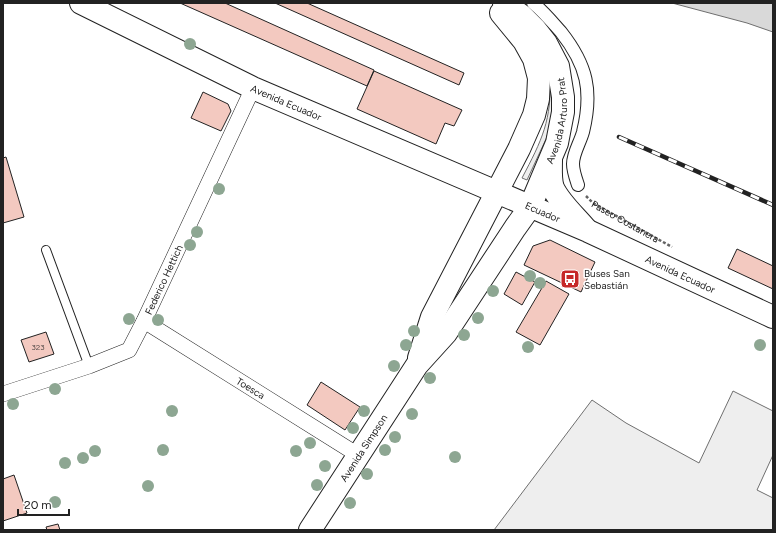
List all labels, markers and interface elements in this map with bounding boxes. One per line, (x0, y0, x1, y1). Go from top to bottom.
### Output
street label: Avenida Arturo Prat (543, 76, 570, 166)
street label: Avenida Ecuador (249, 82, 324, 124)
street label: Paseo Costanera (589, 197, 661, 246)
street label: Ecuador (523, 199, 563, 226)
street label: Federico Hettich (142, 242, 186, 317)
street label: Avenida Ecuador (643, 253, 718, 297)
place label: Buses San Sebastián (584, 267, 630, 292)
bus stop icon: Buses San Sebastián (559, 268, 581, 290)
house number: 323 (31, 342, 45, 352)
street label: Toesca (234, 374, 267, 402)
street label: Avenida Simpson (337, 412, 391, 484)
scale bar (18, 491, 69, 517)
text: 20 m (24, 498, 52, 512)

